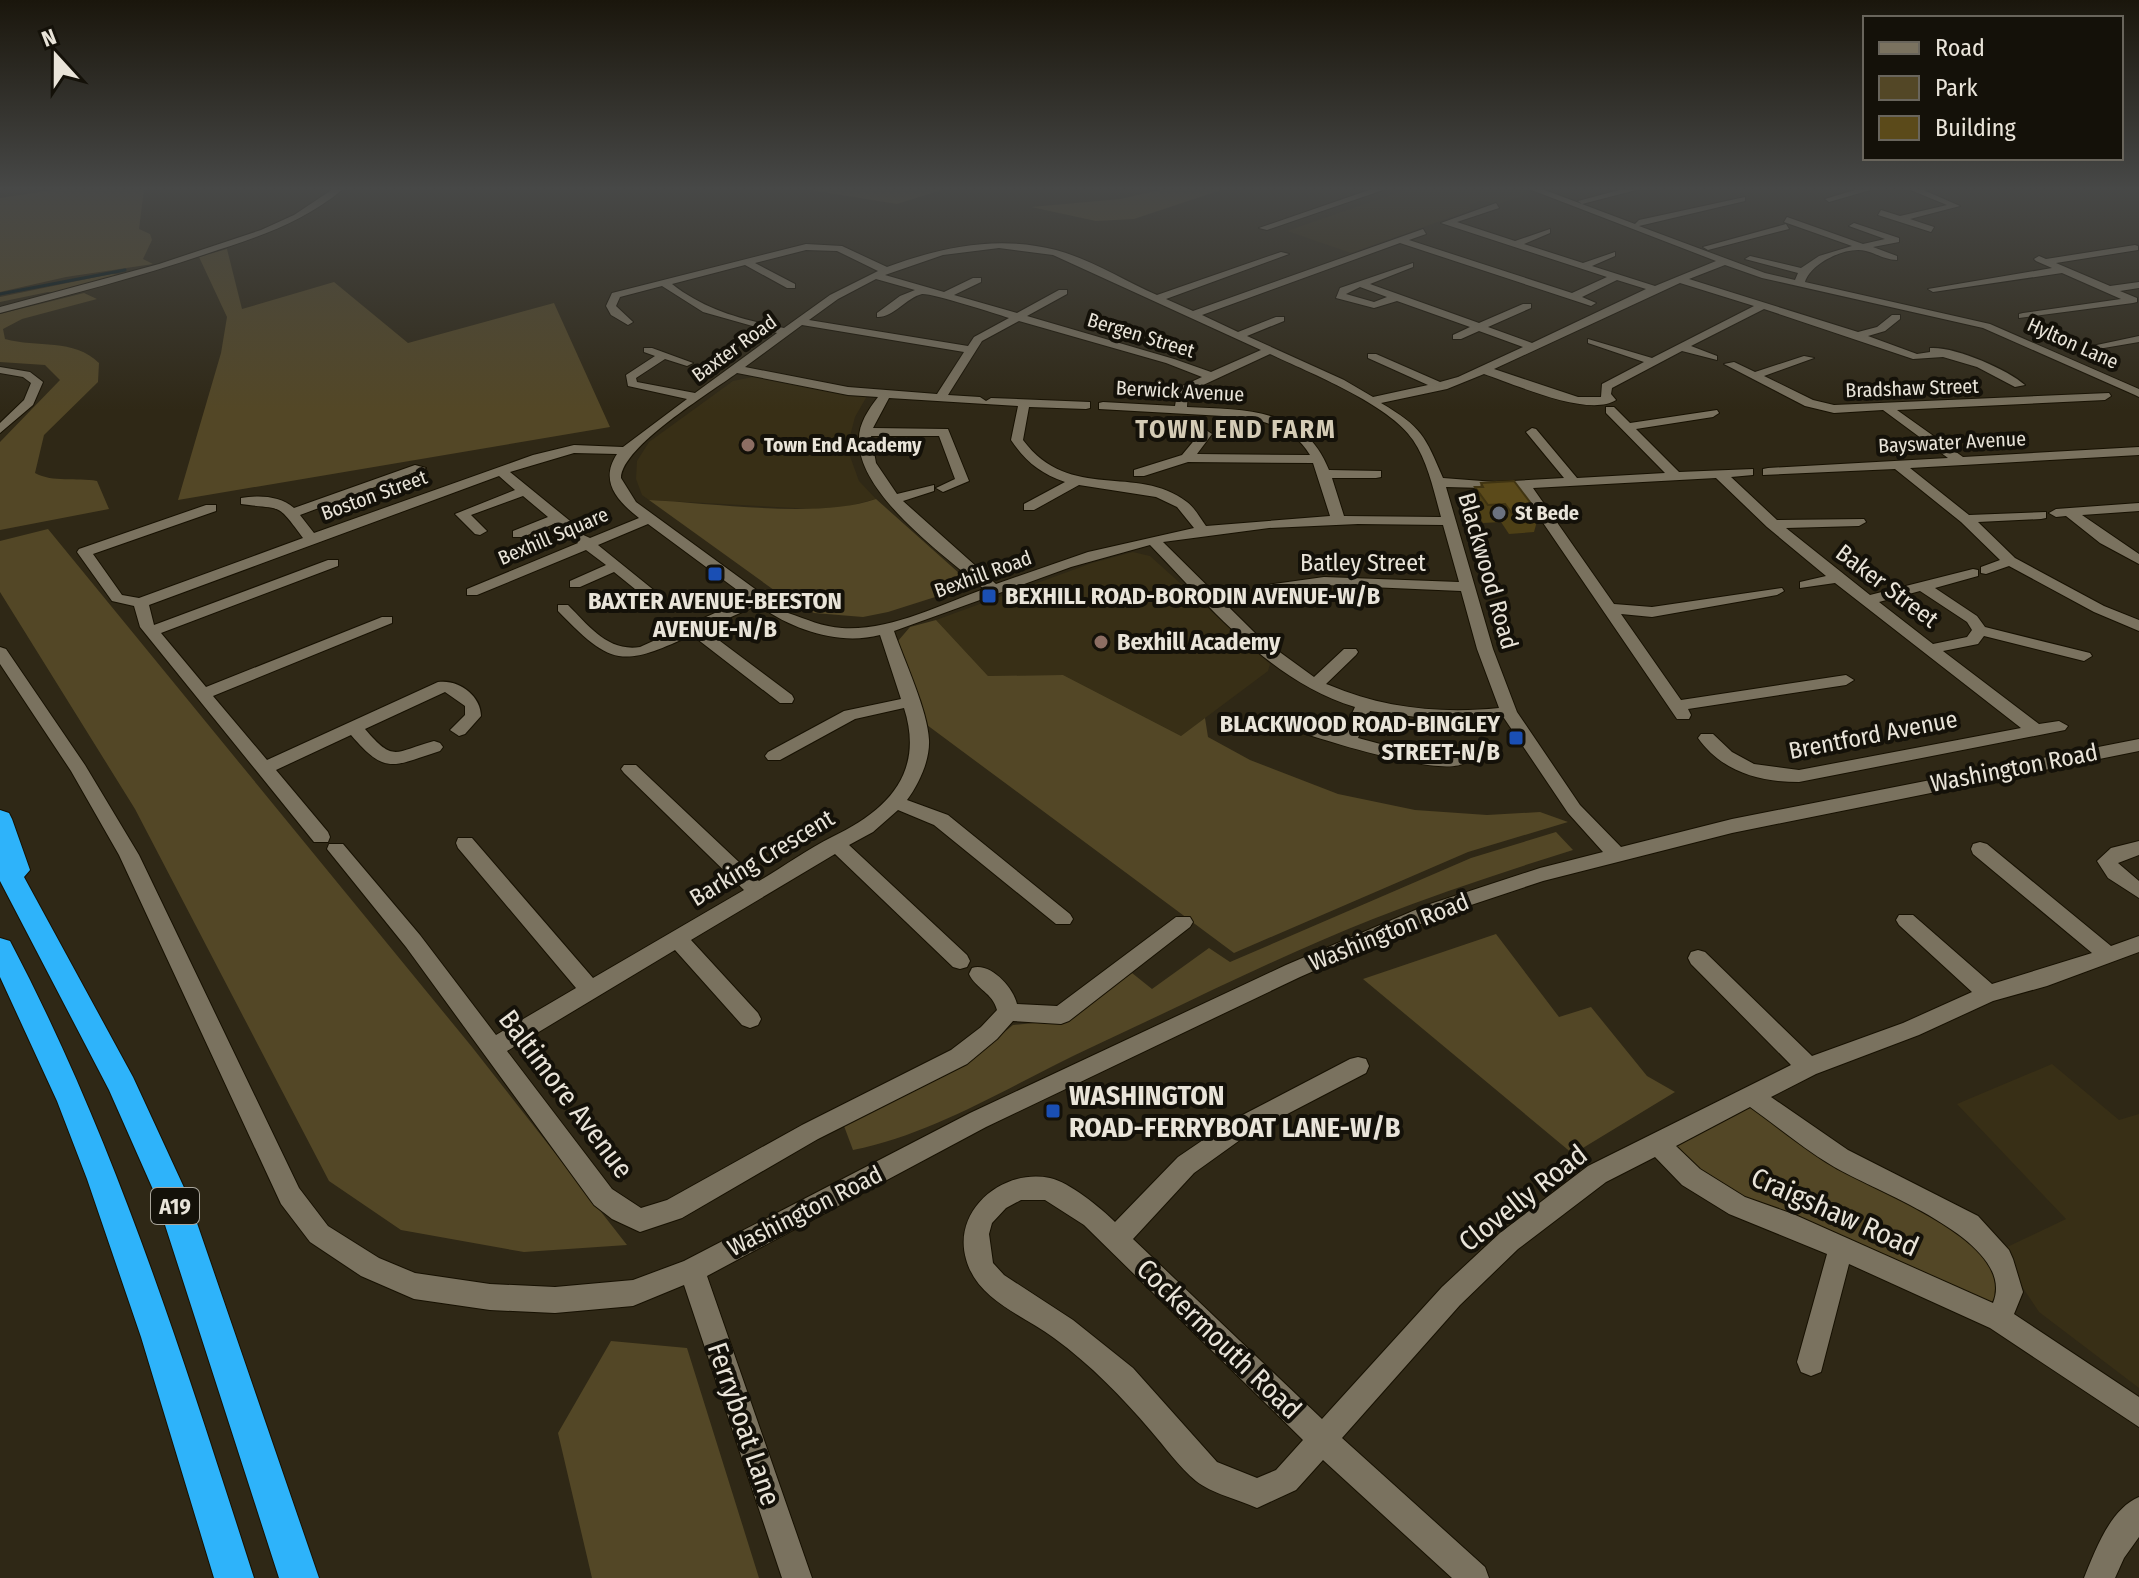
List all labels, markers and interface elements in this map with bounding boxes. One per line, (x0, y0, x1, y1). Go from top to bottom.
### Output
north arrow (16, 16, 96, 96)
legend (1863, 16, 2123, 160)
text: N (38, 23, 60, 53)
text: Road (1935, 34, 1985, 62)
text: Park (1935, 74, 1978, 102)
text: Building (1935, 114, 2017, 142)
street label: Bergen Street (1084, 307, 1198, 363)
street label: Baxter Road (687, 309, 781, 387)
street label: Hylton Lane (2024, 312, 2122, 374)
street label: Bradshaw Street (1845, 374, 1980, 402)
street label: Berwick Avenue (1115, 376, 1245, 406)
district label: TOWN END FARM (1135, 414, 1337, 445)
street label: Bayswater Avenue (1877, 426, 2027, 458)
place label: Town End Academy (764, 433, 922, 457)
marker: Town End Academy (739, 436, 757, 454)
street label: Boston Street (318, 465, 431, 525)
street label: Blackwood Road (1452, 489, 1524, 653)
place label: St Bede (1515, 501, 1579, 525)
street label: Bexhill Square (494, 502, 612, 570)
marker: St Bede (1490, 504, 1508, 522)
street label: Baker Street (1830, 538, 1944, 634)
street label: Bexhill Road (931, 545, 1035, 603)
street label: Batley Street (1300, 549, 1426, 577)
marker: BAXTER AVENUE-BEESTON AVENUE-N/B (706, 565, 724, 583)
place label: BEXHILL ROAD-BORODIN AVENUE-W/B (1005, 582, 1380, 610)
place label: BAXTER AVENUE-BEESTON AVENUE-N/B (588, 587, 842, 643)
marker: BEXHILL ROAD-BORODIN AVENUE-W/B (980, 587, 998, 605)
place label: Bexhill Academy (1117, 628, 1281, 656)
marker: Bexhill Academy (1092, 633, 1110, 651)
street label: Brentford Avenue (1786, 705, 1960, 765)
place label: BLACKWOOD ROAD-BINGLEY STREET-N/B (1220, 710, 1501, 766)
marker: BLACKWOOD ROAD-BINGLEY STREET-N/B (1507, 729, 1525, 747)
street label: Washington Road (1928, 738, 2100, 798)
street label: Barking Crescent (685, 804, 840, 912)
street label: Washington Road (1305, 887, 1473, 977)
street label: Baltimore Avenue (492, 1003, 640, 1185)
place label: WASHINGTON ROAD-FERRYBOAT LANE-W/B (1069, 1079, 1401, 1144)
marker: WASHINGTON ROAD-FERRYBOAT LANE-W/B (1044, 1102, 1062, 1120)
street label: Clovelly Road (1452, 1138, 1594, 1258)
street label: Washington Road (723, 1160, 887, 1262)
street label: Craigshaw Road (1746, 1160, 1924, 1264)
road number: A19 (151, 1188, 199, 1224)
street label: Cockermouth Road (1130, 1252, 1308, 1426)
street label: Ferryboat Lane (701, 1338, 787, 1510)

